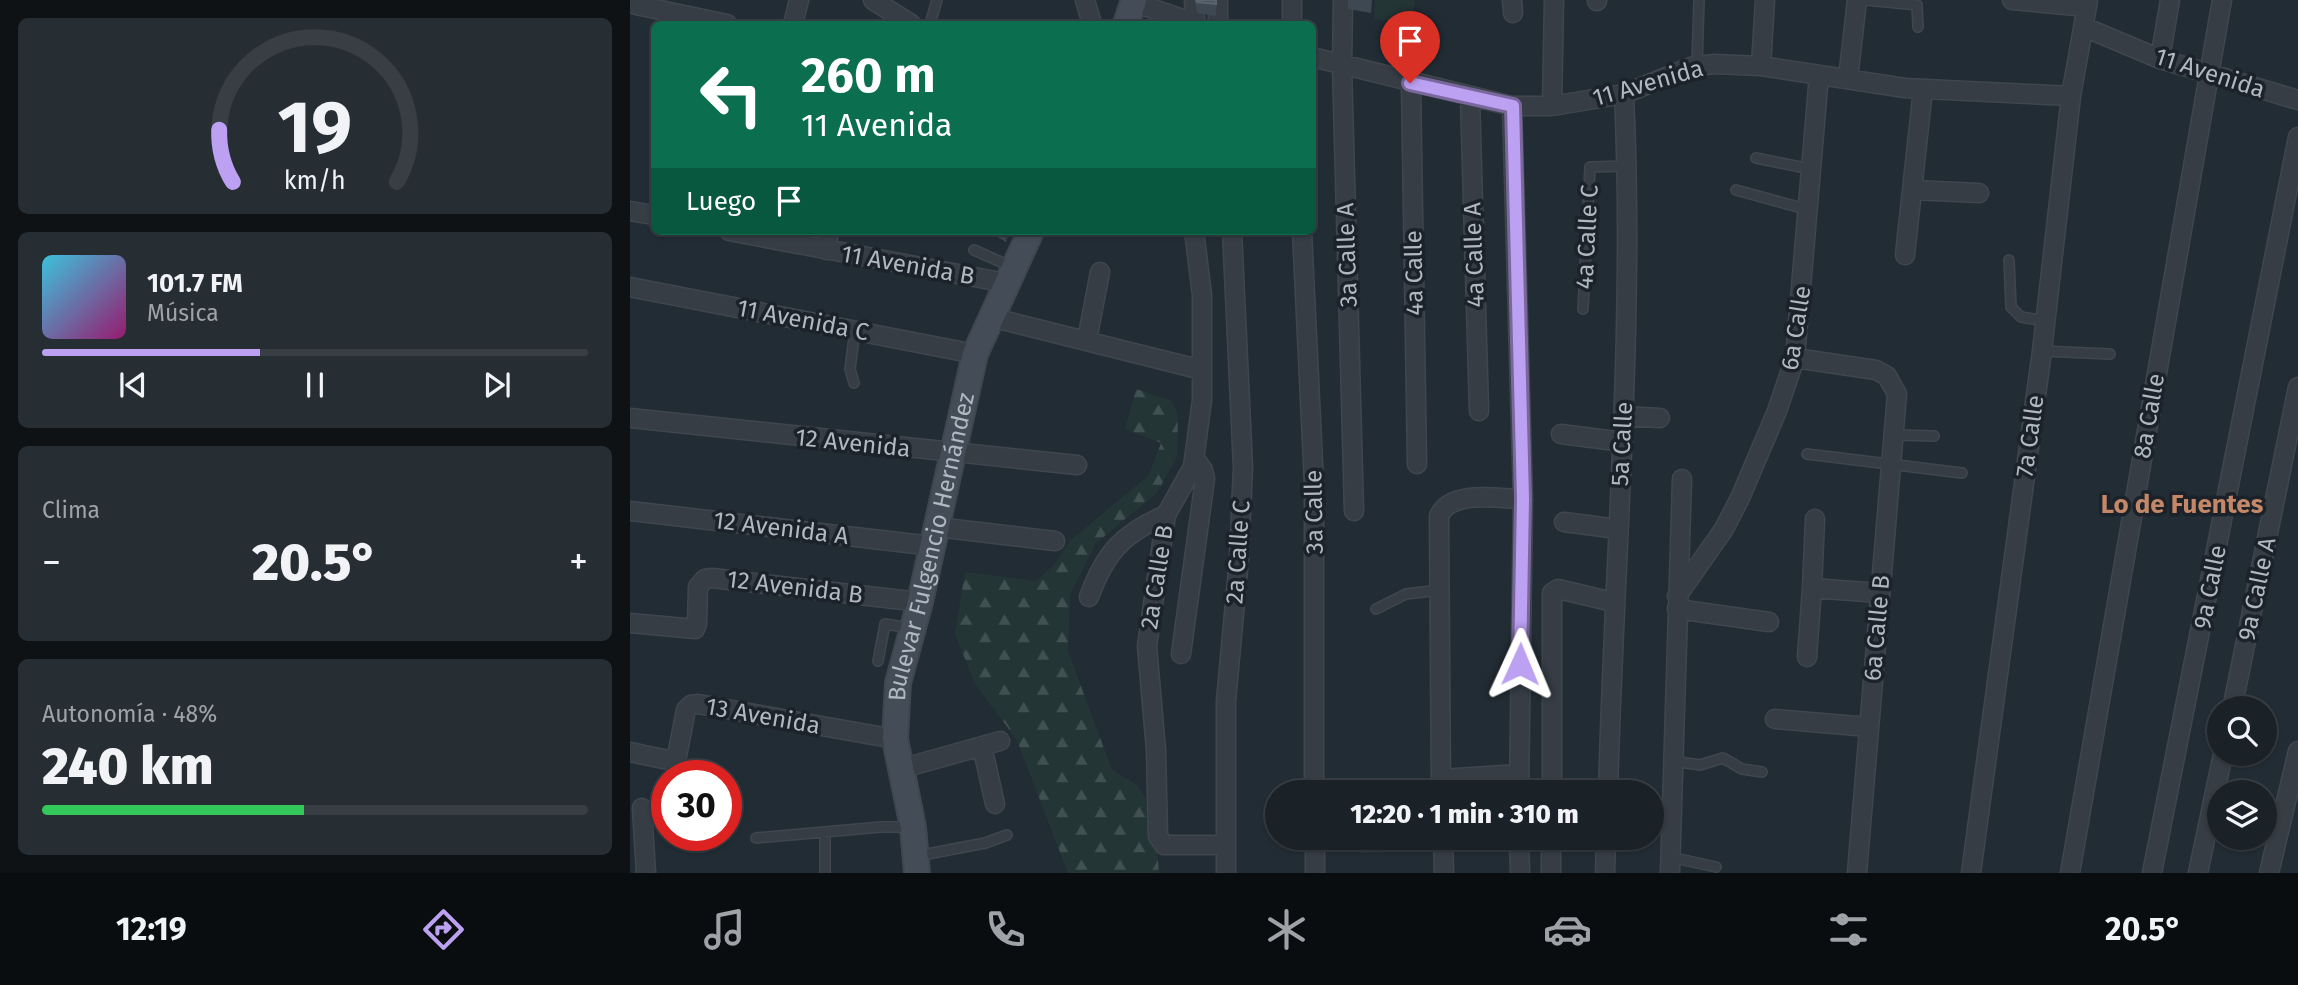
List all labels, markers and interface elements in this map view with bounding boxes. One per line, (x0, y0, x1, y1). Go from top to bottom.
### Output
pin (1380, 11, 1440, 83)
icon: arrive (1391, 22, 1429, 60)
street label: 11 Avenida (2152, 42, 2268, 104)
text: 260 m (801, 46, 936, 105)
icon: left (686, 49, 777, 140)
street label: 11 Avenida (1590, 54, 1706, 112)
text: 19 (278, 84, 352, 171)
text: 11 Avenida (801, 106, 952, 144)
text: km/h (284, 166, 346, 196)
icon: arrive (770, 182, 808, 220)
street label: 4a Calle C (1570, 184, 1604, 290)
text: Luego (686, 186, 756, 217)
street label: 3a Calle A (1331, 202, 1363, 308)
street label: 4a Calle A (1458, 202, 1490, 308)
street label: 4a Calle (1399, 230, 1429, 316)
street label: 11 Avenida B (839, 240, 977, 290)
text: 101.7 FM (147, 268, 243, 299)
street label: 6a Calle (1776, 284, 1816, 372)
street label: 11 Avenida C (735, 294, 871, 346)
text: Música (147, 299, 219, 327)
icon: previous (114, 366, 152, 404)
icon: pause (296, 366, 334, 404)
icon: next (478, 366, 516, 404)
street label: 8a Calle (2128, 371, 2170, 461)
street label: Bulevar Fulgencio Hernández (883, 390, 980, 702)
street label: 7a Calle (2010, 393, 2050, 479)
street label: 5a Calle (1606, 401, 1638, 487)
street label: 12 Avenida (794, 423, 912, 463)
street label: 3a Calle (1299, 470, 1329, 554)
district label: Lo de Fuentes (2101, 489, 2264, 520)
text: Clima (42, 496, 100, 524)
street label: 2a Calle C (1220, 499, 1256, 605)
street label: 12 Avenida A (712, 506, 850, 550)
street label: 2a Calle B (1135, 523, 1179, 631)
text: 20.5° (252, 531, 378, 594)
street label: 9a Calle A (2232, 535, 2282, 643)
text: − (42, 539, 61, 585)
text: + (569, 539, 588, 585)
street label: 9a Calle (2188, 543, 2232, 631)
street label: 12 Avenida B (726, 565, 864, 609)
street label: 6a Calle B (1858, 574, 1896, 682)
position arrow (1483, 627, 1557, 701)
street label: 13 Avenida (704, 692, 822, 740)
map controls (2207, 696, 2277, 850)
button: search (2207, 696, 2277, 766)
text: Autonomía · 48% (42, 700, 217, 728)
text: 240 km (42, 735, 213, 798)
speed limit sign: 30 (651, 760, 742, 851)
button: layers (2207, 780, 2277, 850)
text: 12:20 · 1 min · 310 m (1350, 799, 1579, 830)
icon: directions (419, 905, 468, 954)
icon: music (700, 905, 749, 954)
icon: phone (981, 905, 1030, 954)
icon: climate (1262, 905, 1311, 954)
icon: car (1543, 905, 1592, 954)
icon: filters (1824, 905, 1873, 954)
text: 12:19 (116, 910, 187, 948)
text: 20.5° (2105, 910, 2182, 948)

